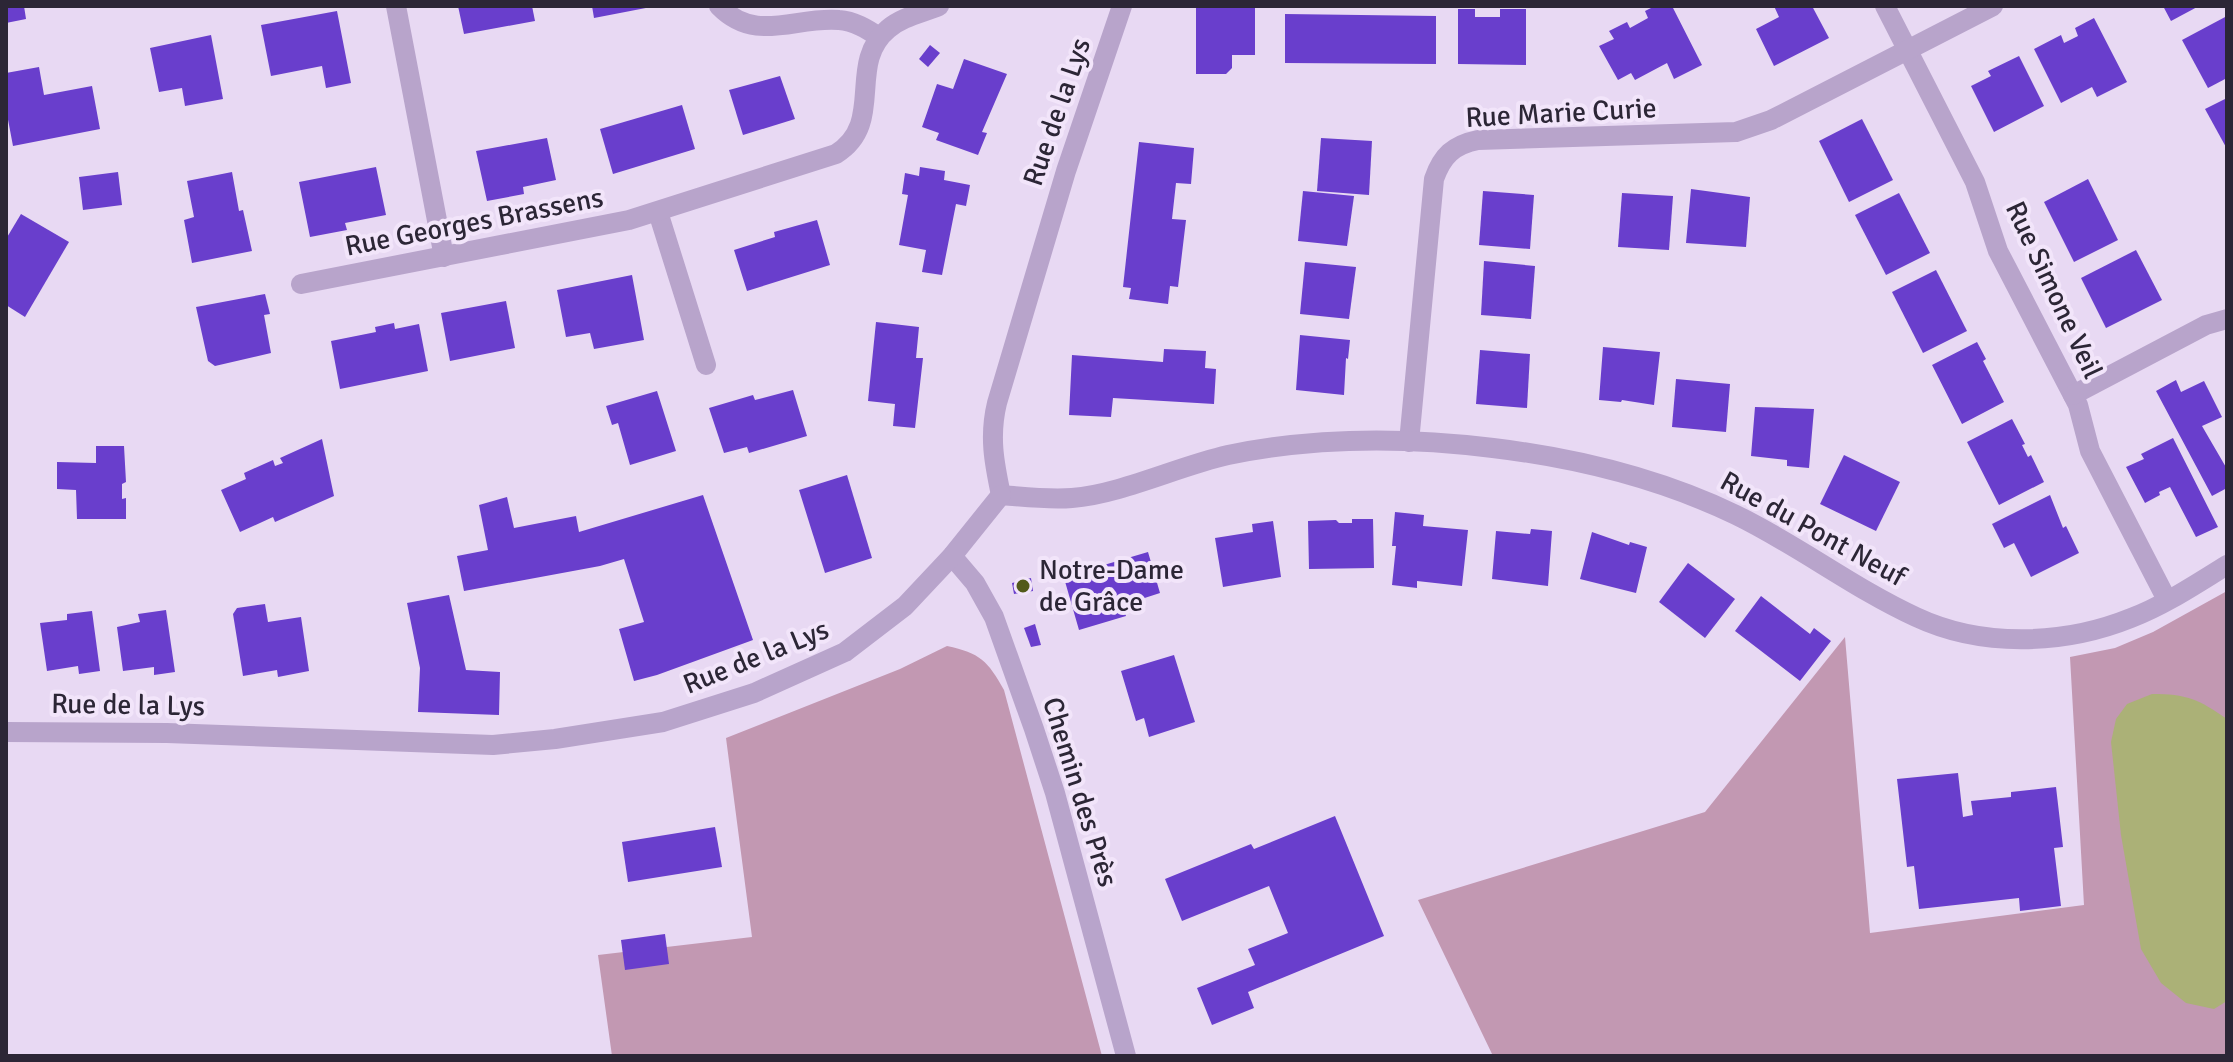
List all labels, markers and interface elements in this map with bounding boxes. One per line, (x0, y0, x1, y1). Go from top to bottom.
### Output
street label: Rue de la Lys (1016, 34, 1098, 190)
street label: Rue Marie Curie (1465, 91, 1657, 135)
street label: Rue Georges Brassens (342, 180, 606, 264)
street label: Rue Simone Veil (1998, 196, 2110, 384)
street label: Rue du Pont Neuf (1714, 464, 1913, 595)
place label: Notre-Dame de Grâce (1039, 553, 1184, 619)
marker: Notre-Dame de Grâce (1014, 577, 1032, 595)
street label: Rue de la Lys (678, 612, 834, 702)
street label: Rue de la Lys (51, 687, 205, 723)
street label: Chemin des Près (1035, 693, 1125, 891)

